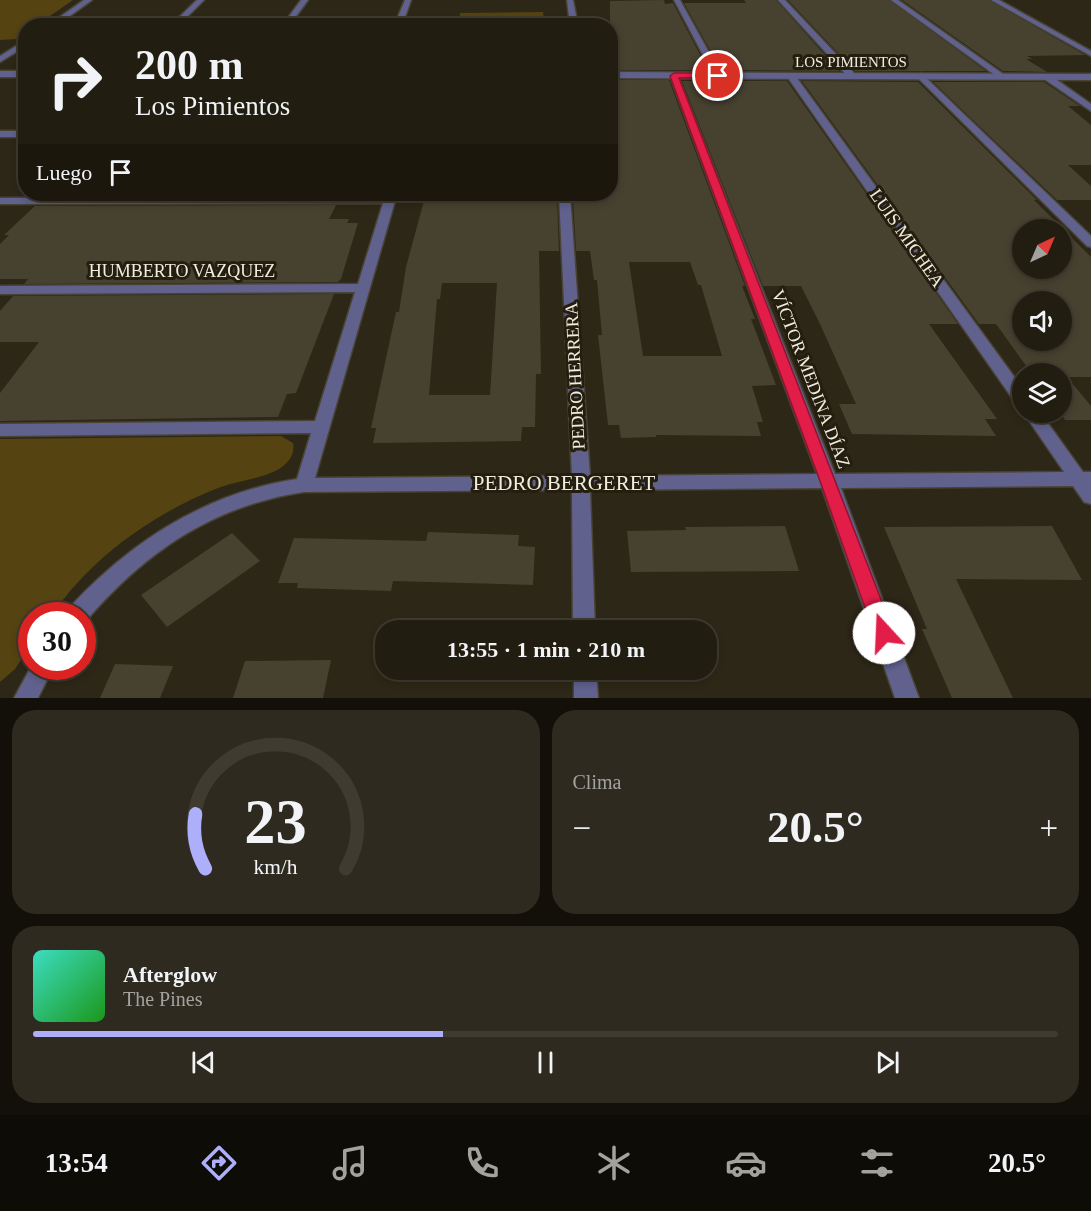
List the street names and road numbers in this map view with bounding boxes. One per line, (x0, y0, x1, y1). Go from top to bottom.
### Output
street label: LOS PIMIENTOS (795, 54, 907, 70)
street label: LUIS MICHEA (866, 185, 948, 291)
street label: HUMBERTO VAZQUEZ (89, 261, 275, 281)
street label: VÍCTOR MEDINA DÍAZ (768, 287, 855, 471)
street label: PEDRO HERRERA (561, 302, 589, 450)
street label: PEDRO BERGERET (473, 471, 655, 495)

